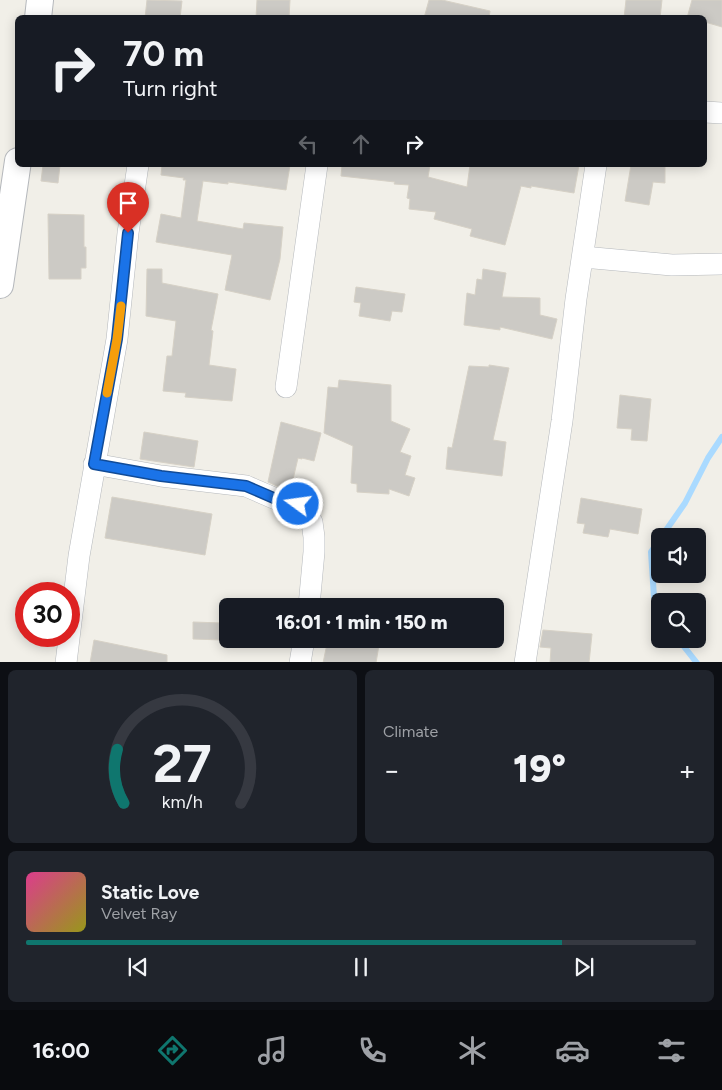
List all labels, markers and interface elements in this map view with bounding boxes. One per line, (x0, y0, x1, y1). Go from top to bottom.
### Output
text: 70 m (123, 33, 204, 75)
icon: right (40, 35, 105, 100)
text: Turn right (123, 75, 218, 102)
icon: left (294, 130, 322, 158)
icon: ahead (347, 130, 375, 158)
icon: right (400, 130, 428, 158)
pin (107, 182, 149, 233)
icon: arrive (114, 189, 142, 217)
position arrow (271, 477, 323, 529)
map controls (651, 528, 706, 648)
button: sound (651, 528, 706, 583)
speed limit sign: 30 (15, 582, 80, 647)
button: search (651, 593, 706, 648)
text: 16:01 · 1 min · 150 m (276, 611, 447, 634)
text: Climate (383, 722, 438, 741)
text: 27 (153, 733, 212, 795)
text: 19° (513, 746, 566, 792)
text: − (383, 753, 400, 787)
text: + (679, 753, 696, 787)
text: km/h (162, 791, 203, 812)
text: Static Love (101, 881, 199, 904)
text: Velvet Ray (101, 904, 177, 923)
icon: previous (124, 953, 152, 981)
icon: pause (347, 953, 375, 981)
icon: next (570, 953, 598, 981)
icon: directions (155, 1033, 190, 1068)
icon: music (255, 1033, 290, 1068)
icon: phone (355, 1033, 390, 1068)
icon: climate (455, 1033, 490, 1068)
icon: car (555, 1033, 590, 1068)
icon: filters (654, 1033, 689, 1068)
text: 16:00 (32, 1037, 90, 1064)

